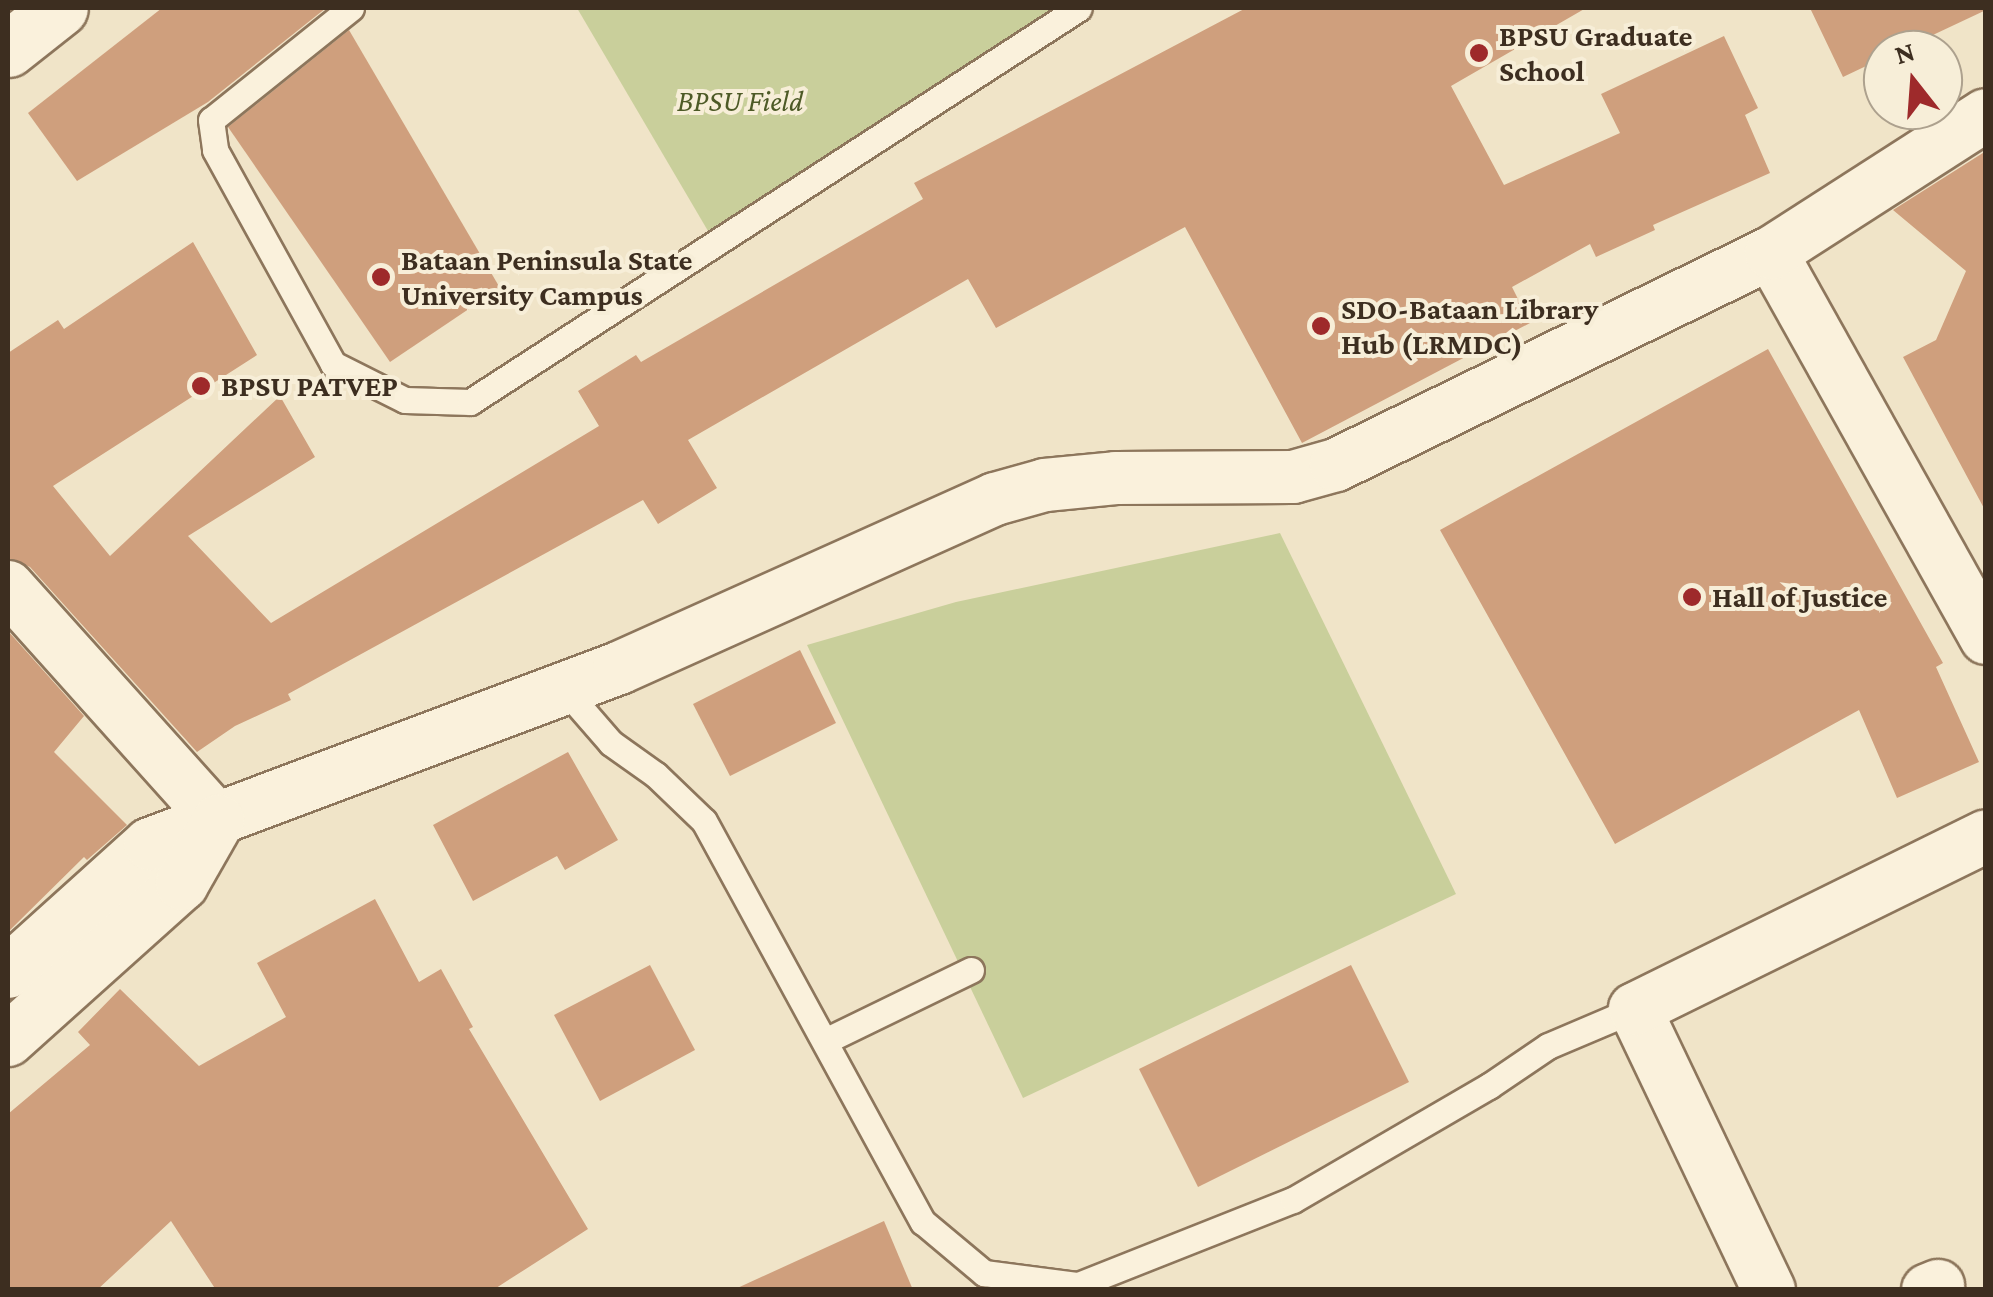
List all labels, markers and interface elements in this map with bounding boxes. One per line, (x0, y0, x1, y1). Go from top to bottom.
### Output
place label: BPSU Graduate School (1499, 18, 1692, 88)
north arrow (1863, 30, 1963, 130)
text: N (1891, 35, 1918, 70)
marker: BPSU Graduate School (1468, 42, 1490, 64)
park label: BPSU Field (677, 83, 803, 119)
place label: Bataan Peninsula State University Campus (401, 242, 692, 312)
marker: Bataan Peninsula State University Campus (370, 266, 392, 288)
place label: SDO-Bataan Library Hub (LRMDC) (1341, 291, 1598, 362)
marker: SDO-Bataan Library Hub (LRMDC) (1310, 315, 1332, 337)
place label: BPSU PATVEP (221, 368, 398, 404)
marker: BPSU PATVEP (190, 375, 212, 397)
place label: Hall of Justice (1712, 579, 1887, 615)
marker: Hall of Justice (1681, 586, 1703, 608)

